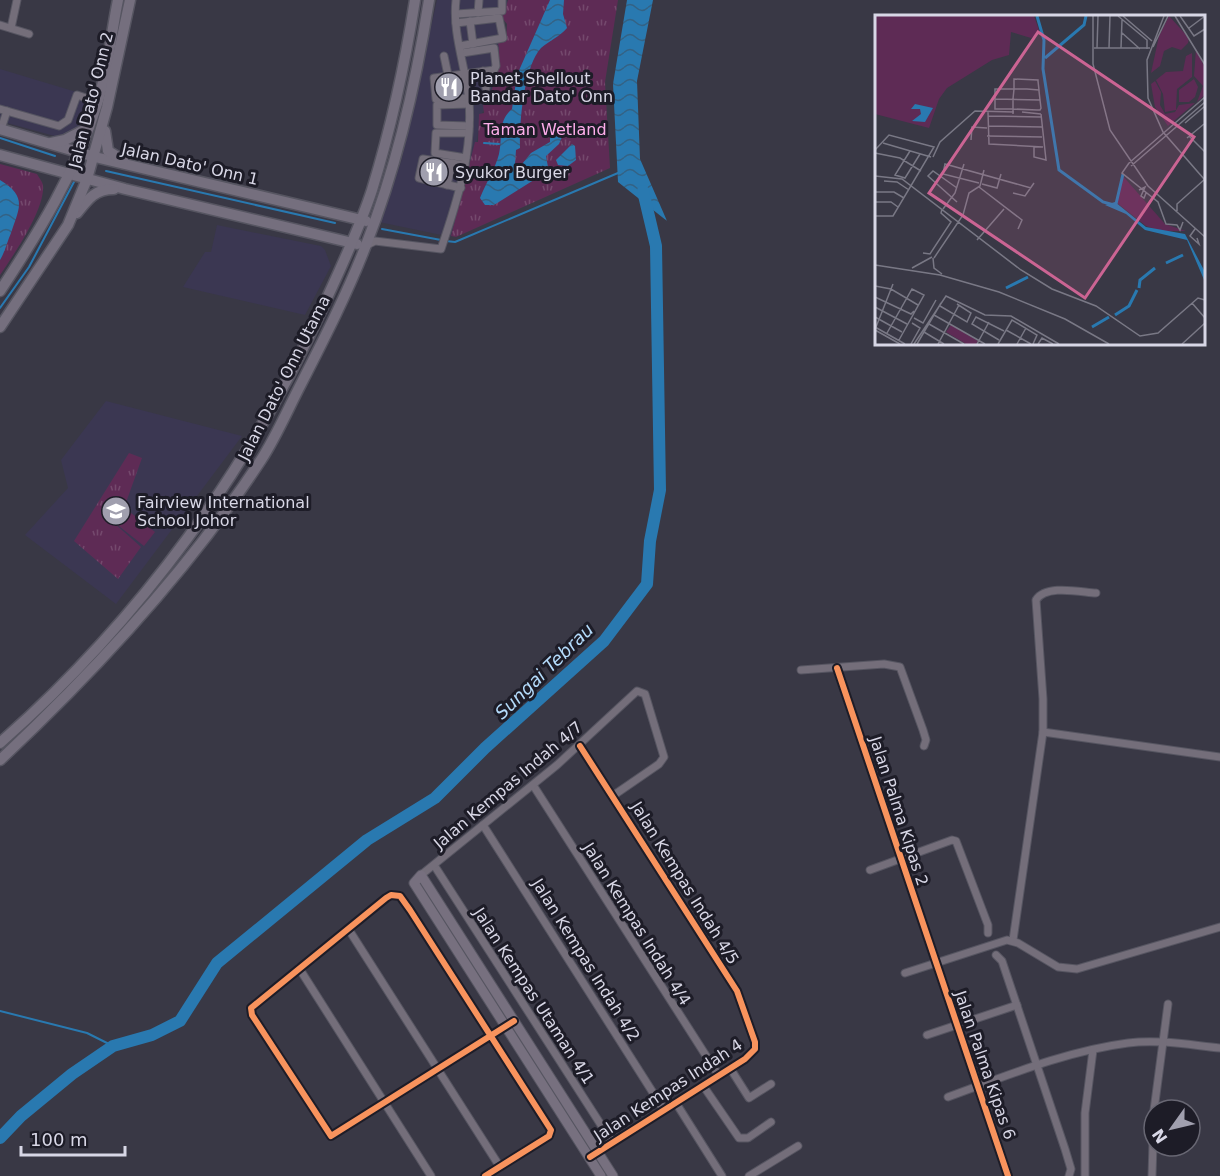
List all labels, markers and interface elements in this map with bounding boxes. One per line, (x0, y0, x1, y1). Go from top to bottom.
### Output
inset map (875, 15, 1205, 345)
street label: Jalan Dato' Onn 2 (65, 30, 117, 171)
place label: Planet Shellout Bandar Dato' Onn (470, 69, 613, 106)
restaurant icon: Planet Shellout Bandar Dato' Onn (433, 71, 465, 103)
park label: Taman Wetland (482, 120, 607, 139)
street label: Jalan Dato' Onn 1 (119, 139, 260, 189)
restaurant icon: Syukor Burger (418, 156, 450, 188)
place label: Syukor Burger (455, 163, 569, 182)
street label: Jalan Dato' Onn Utama (234, 292, 334, 465)
place label: Fairview International School Johor (137, 493, 310, 530)
school or university icon: Fairview International School Johor (100, 495, 132, 527)
water label: Sungai Tebrau (490, 619, 598, 723)
street label: Jalan Kempas Indah 4/7 (429, 717, 586, 853)
street label: Jalan Palma Kipas 2 (866, 733, 932, 888)
street label: Jalan Kempas Indah 4/5 (627, 797, 743, 968)
street label: Jalan Kempas Indah 4/4 (579, 838, 695, 1009)
street label: Jalan Kempas Indah 4/2 (528, 874, 644, 1045)
street label: Jalan Kempas Utaman 4/1 (469, 903, 598, 1088)
street label: Jalan Palma Kipas 6 (950, 987, 1019, 1142)
street label: Jalan Kempas Indah 4 (590, 1035, 746, 1146)
north arrow (1142, 1098, 1202, 1158)
scale bar (21, 1119, 124, 1157)
text: N (1148, 1125, 1172, 1147)
text: 100 m (30, 1129, 88, 1150)

